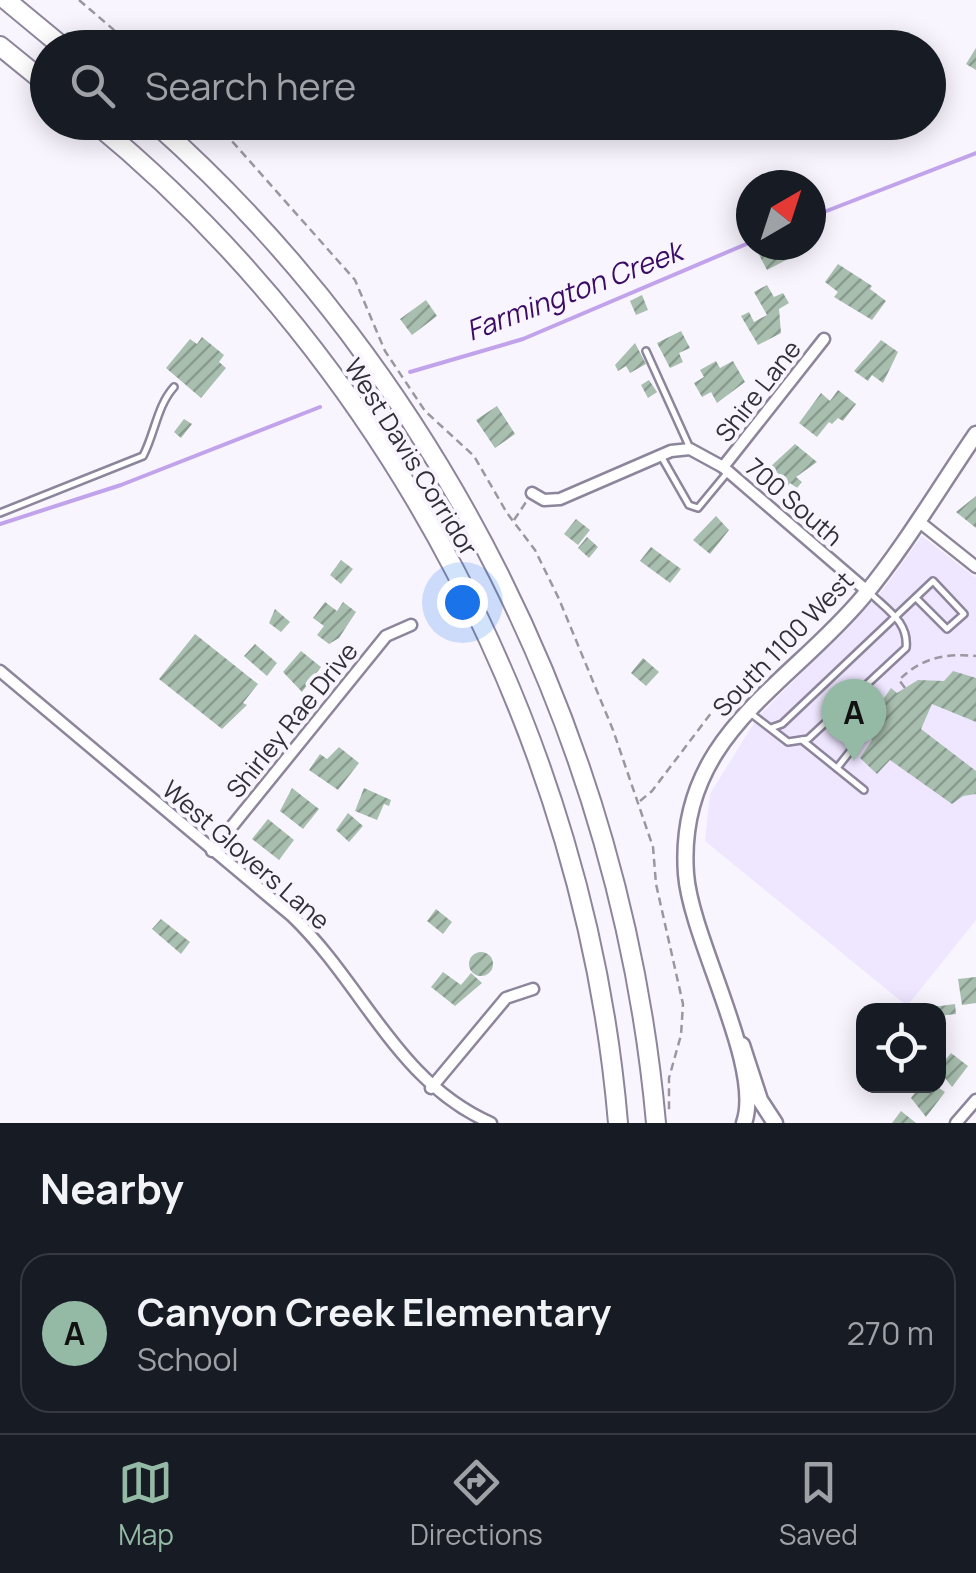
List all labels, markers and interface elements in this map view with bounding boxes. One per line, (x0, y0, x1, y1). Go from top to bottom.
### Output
search box (30, 30, 946, 140)
icon: search (65, 58, 120, 113)
text: Search here (145, 59, 356, 111)
north arrow (736, 170, 826, 260)
water label: Farmington Creek (460, 230, 691, 349)
street label: Shire Lane (707, 332, 808, 449)
street label: West Davis Corridor (337, 351, 486, 562)
street label: 700 South (738, 450, 850, 554)
street label: South 1100 West (704, 563, 861, 724)
your location (437, 577, 488, 628)
street label: Shirley Rae Drive (218, 634, 365, 805)
pin: A (822, 678, 886, 761)
street label: West Glovers Lane (155, 772, 338, 937)
map controls (856, 1003, 946, 1093)
button: locate (856, 1003, 946, 1093)
text: Nearby (40, 1159, 184, 1217)
text: Canyon Creek Elementary (137, 1285, 611, 1337)
text: A (64, 1311, 85, 1355)
text: 270 m (847, 1311, 934, 1355)
text: School (137, 1337, 239, 1381)
tab: Map (118, 1455, 174, 1553)
tab: Directions (410, 1455, 543, 1553)
tab: Saved (779, 1455, 858, 1553)

